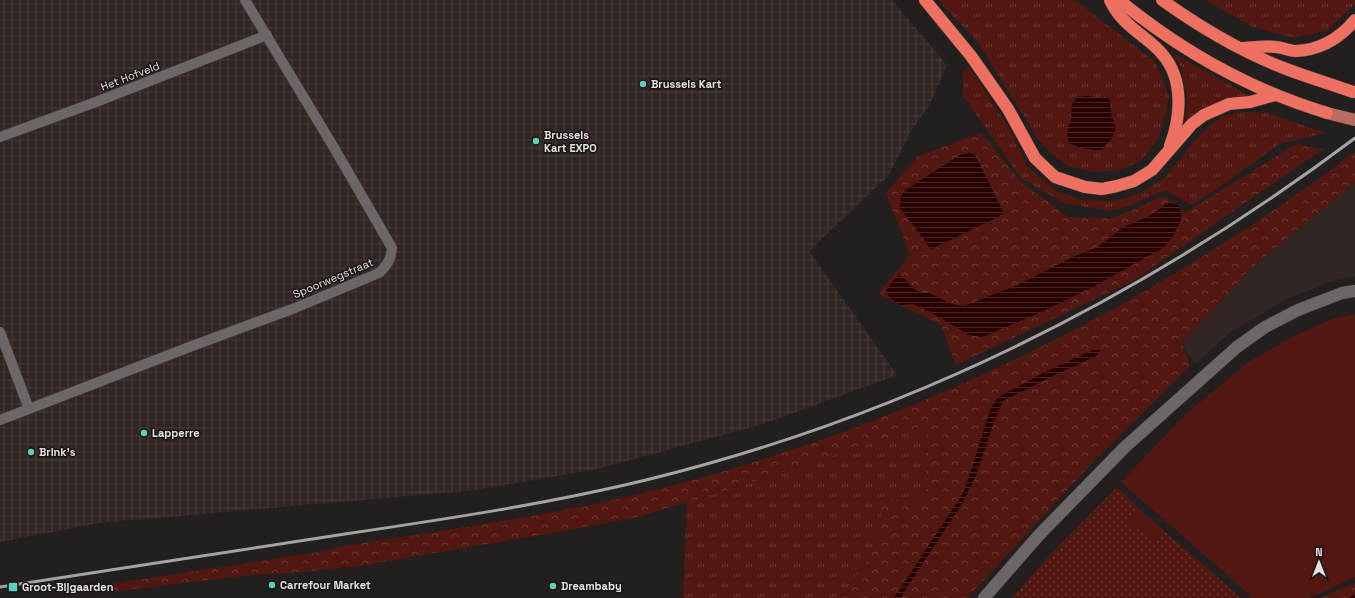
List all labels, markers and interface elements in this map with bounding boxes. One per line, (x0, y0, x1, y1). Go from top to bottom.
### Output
street label: Het Hofveld (99, 58, 161, 94)
place label: Brussels Kart (651, 77, 721, 91)
marker: Brussels Kart (638, 79, 648, 89)
place label: Brussels Kart EXPO (544, 128, 597, 155)
marker: Brussels Kart EXPO (531, 136, 541, 146)
street label: Spoorwegstraat (291, 255, 375, 301)
place label: Lapperre (152, 426, 200, 440)
marker: Lapperre (139, 428, 149, 438)
place label: Brink's (39, 445, 76, 459)
marker: Brink's (26, 447, 36, 457)
north arrow (1299, 542, 1339, 582)
text: N (1315, 545, 1323, 559)
place label: Carrefour Market (280, 578, 371, 592)
place label: Dreambaby (561, 579, 622, 593)
place label: Groot-Bijgaarden (22, 580, 114, 594)
marker: Carrefour Market (267, 580, 277, 590)
marker: Groot-Bijgaarden (7, 581, 19, 593)
marker: Dreambaby (548, 581, 558, 591)

